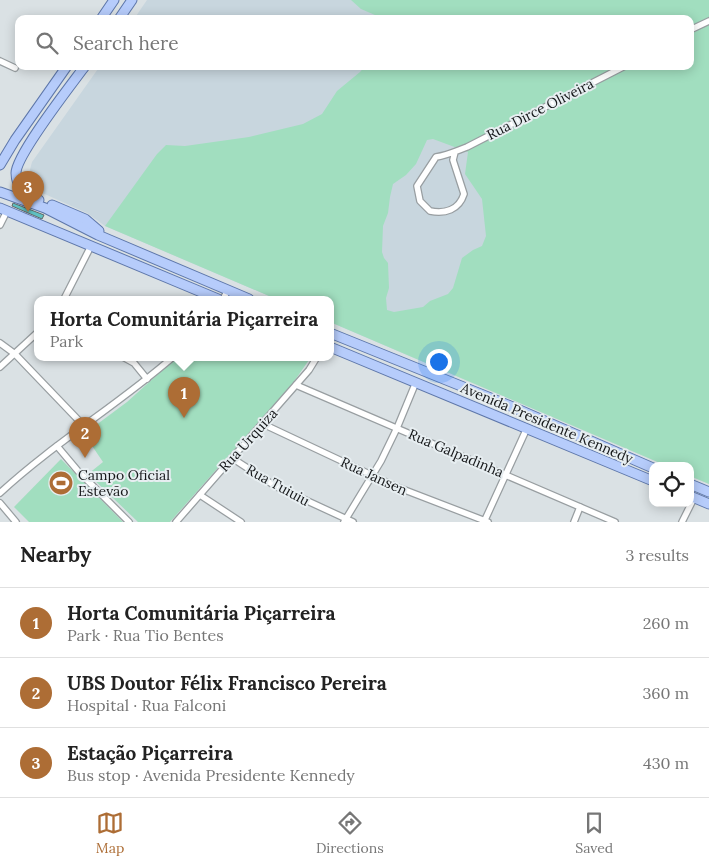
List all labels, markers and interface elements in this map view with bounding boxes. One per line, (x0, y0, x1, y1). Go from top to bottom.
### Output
search box (15, 15, 694, 70)
icon: search (33, 29, 61, 57)
text: Search here (73, 31, 179, 55)
street label: Rua Dirce Oliveira (484, 74, 596, 144)
pin: 3 (12, 171, 44, 212)
popup (34, 296, 334, 361)
text: Horta Comunitária Piçarreira (50, 307, 318, 331)
text: Park (50, 331, 83, 351)
your location (426, 349, 452, 375)
pin: 1 (168, 377, 200, 418)
street label: Avenida Presidente Kennedy (457, 378, 636, 468)
street label: Rua Urquiza (215, 405, 281, 475)
pin: 2 (69, 417, 101, 458)
street label: Rua Galpadinha (406, 425, 506, 481)
street label: Rua Jansen (338, 453, 411, 499)
street label: Rua Tuiuiu (243, 460, 313, 510)
map controls (649, 462, 694, 507)
button: locate (649, 462, 694, 507)
place label: Campo Oficial Estevão (78, 466, 170, 500)
sports icon: Campo Oficial Estevão (48, 470, 74, 496)
text: Nearby (20, 541, 91, 568)
text: 3 results (625, 545, 689, 565)
text: Horta Comunitária Piçarreira (67, 601, 335, 625)
text: 1 (33, 613, 39, 633)
text: 260 m (643, 613, 689, 633)
text: Park · Rua Tio Bentes (67, 625, 224, 645)
text: UBS Doutor Félix Francisco Pereira (67, 671, 387, 695)
text: 2 (32, 683, 40, 703)
text: 360 m (642, 683, 689, 703)
text: Hospital · Rua Falconi (67, 695, 226, 715)
text: Estação Piçarreira (67, 741, 233, 765)
text: 3 (32, 753, 40, 773)
text: 430 m (643, 753, 689, 773)
text: Bus stop · Avenida Presidente Kennedy (67, 765, 355, 785)
tab: Map (96, 809, 124, 857)
tab: Directions (316, 809, 384, 857)
tab: Saved (575, 809, 613, 857)

